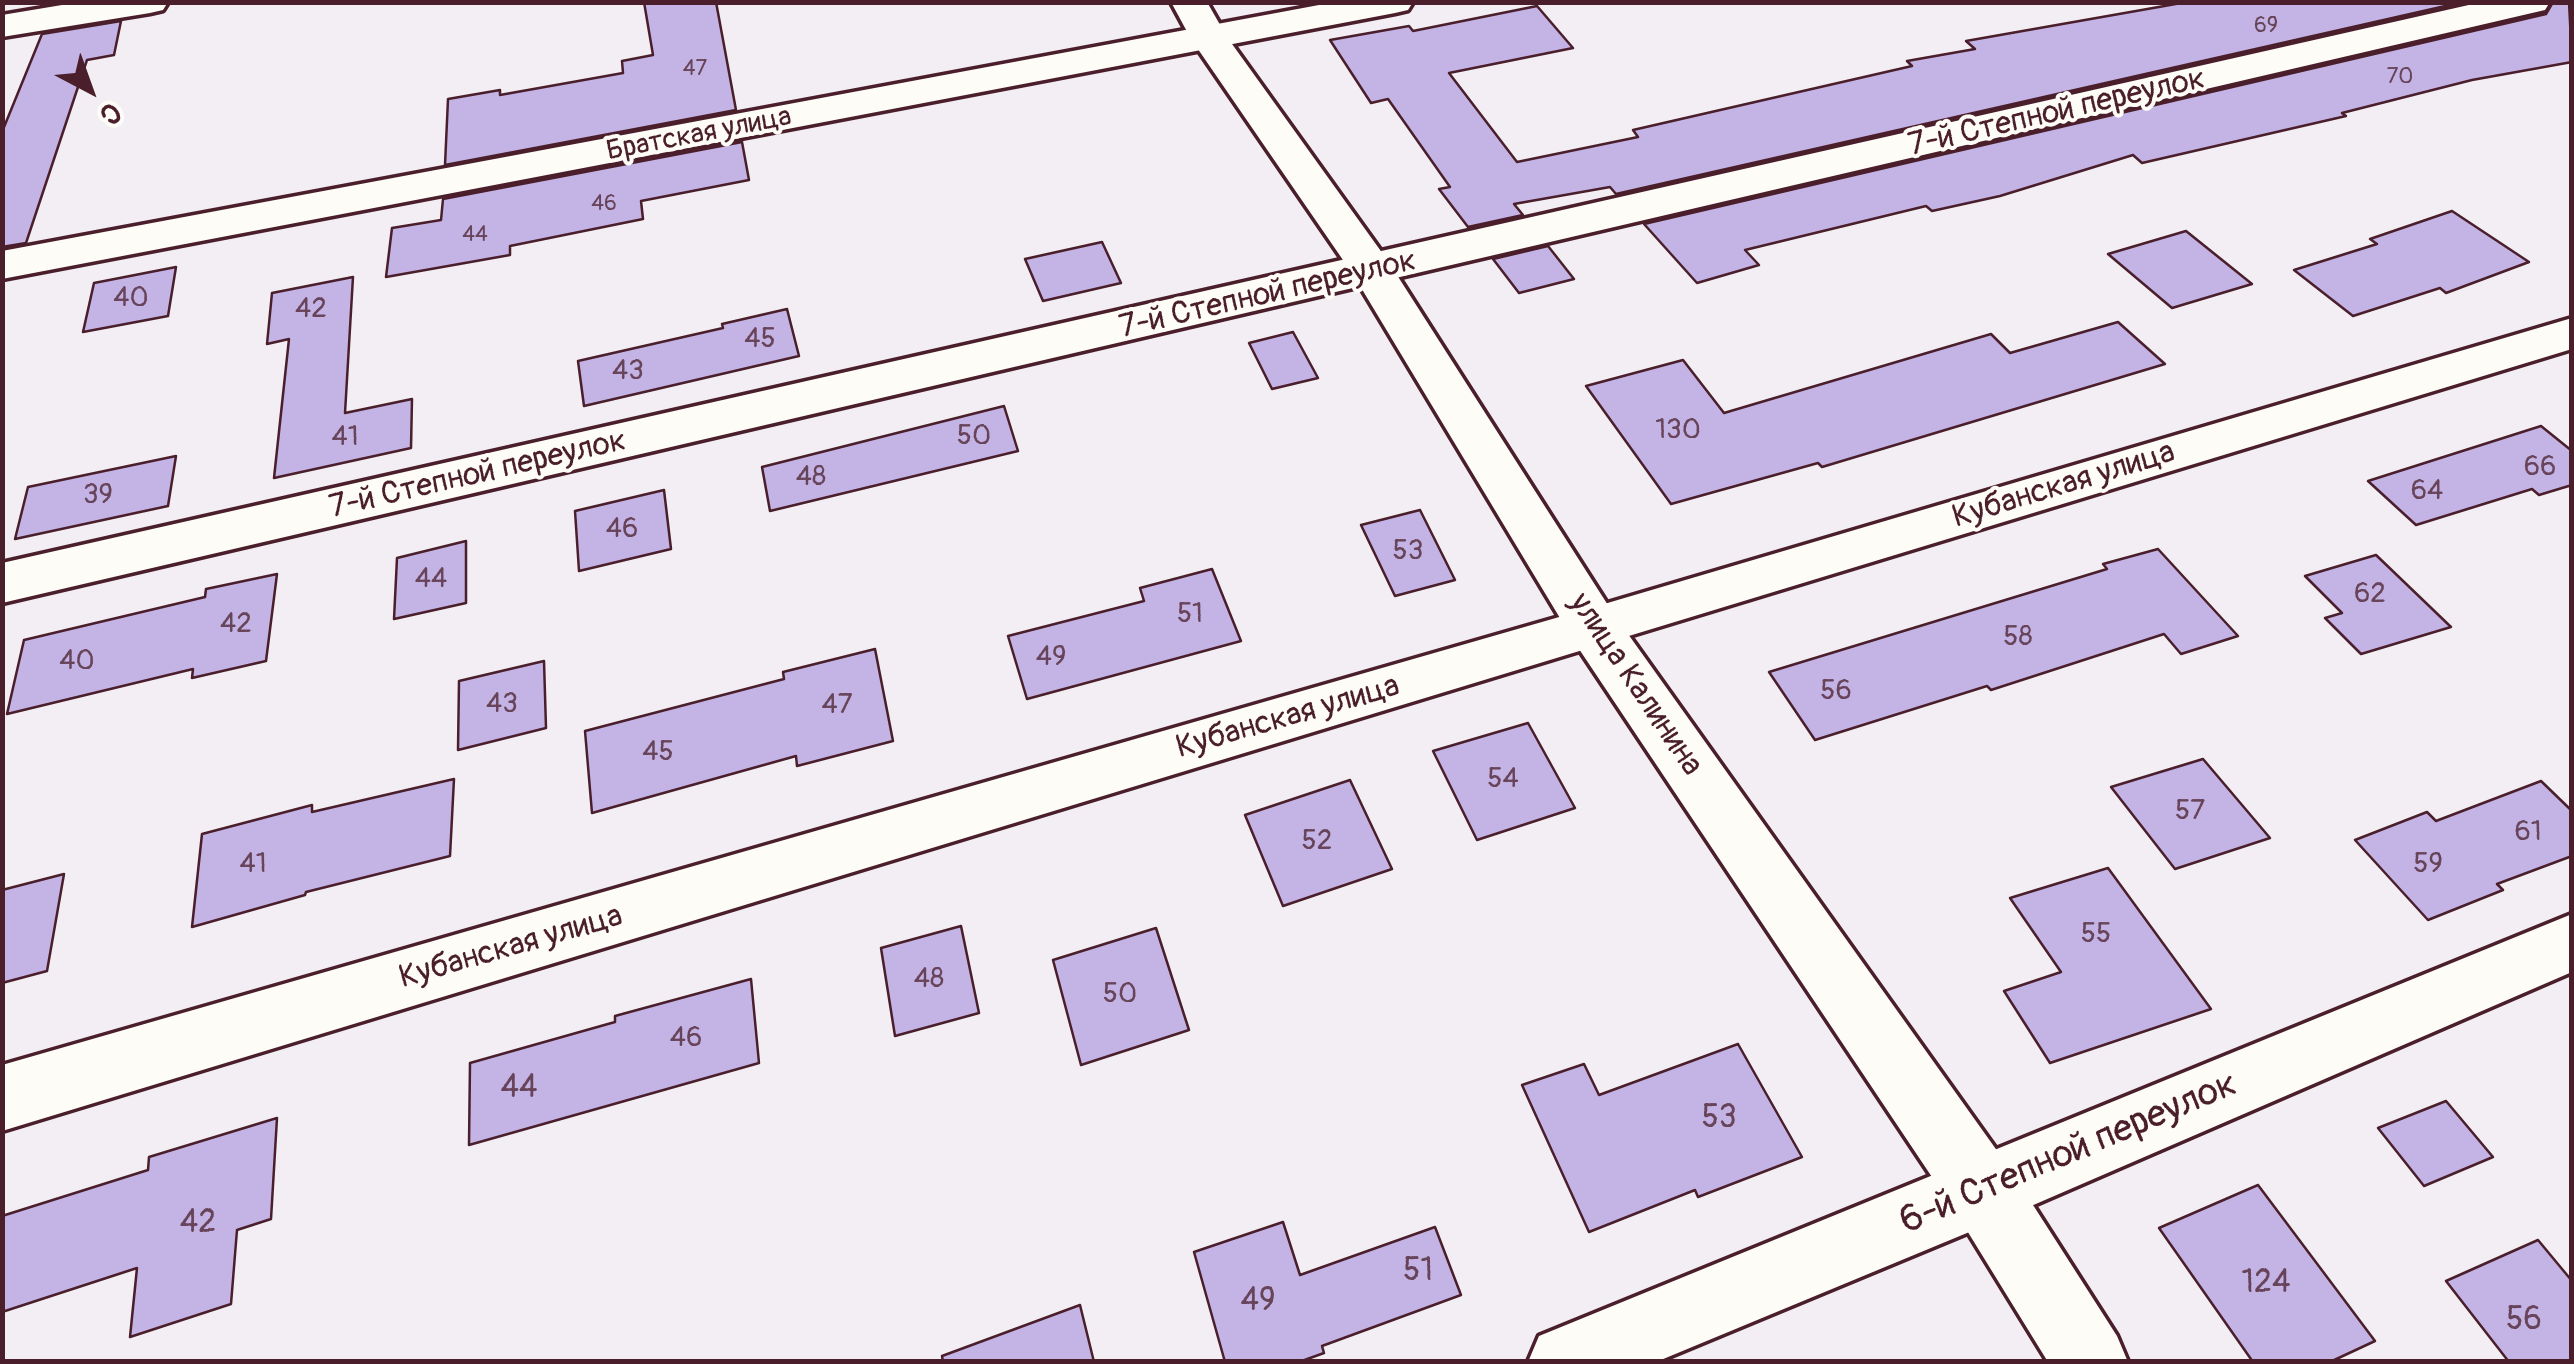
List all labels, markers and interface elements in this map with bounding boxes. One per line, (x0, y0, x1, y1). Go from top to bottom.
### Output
house number: 69 (2254, 13, 2278, 39)
north arrow (40, 40, 140, 140)
house number: 47 (683, 56, 707, 82)
street label: 7-й Степной переулок (1905, 60, 2209, 166)
house number: 70 (2387, 64, 2413, 90)
text: С (92, 94, 128, 132)
street label: Братская улица (604, 101, 794, 169)
house number: 46 (591, 191, 617, 217)
house number: 44 (462, 222, 488, 248)
street label: 7-й Степной переулок (1116, 242, 1420, 348)
house number: 40 (113, 282, 149, 316)
house number: 42 (295, 293, 327, 327)
house number: 45 (744, 323, 776, 357)
house number: 43 (612, 355, 644, 389)
house number: 130 (1655, 414, 1701, 448)
house number: 50 (957, 420, 991, 454)
house number: 41 (331, 421, 359, 455)
street label: 7-й Степной переулок (326, 422, 630, 528)
street label: Кубанская улица (1948, 434, 2180, 538)
house number: 66 (2524, 451, 2556, 485)
house number: 48 (796, 461, 826, 495)
house number: 64 (2411, 475, 2443, 509)
house number: 39 (83, 479, 113, 513)
house number: 46 (606, 513, 638, 547)
house number: 53 (1393, 535, 1423, 569)
house number: 44 (415, 563, 447, 597)
house number: 62 (2354, 578, 2386, 612)
street label: улица Калинина (1560, 586, 1710, 784)
house number: 51 (1177, 598, 1203, 632)
house number: 42 (220, 608, 252, 642)
house number: 58 (2003, 621, 2033, 655)
house number: 49 (1036, 641, 1066, 675)
house number: 40 (59, 645, 95, 679)
street label: Кубанская улица (1172, 668, 1404, 768)
house number: 56 (1820, 675, 1852, 709)
house number: 43 (486, 688, 518, 722)
house number: 47 (821, 689, 853, 723)
house number: 45 (642, 736, 674, 770)
house number: 54 (1487, 763, 1519, 797)
house number: 57 (2175, 795, 2205, 829)
house number: 61 (2514, 816, 2542, 850)
house number: 52 (1302, 825, 1332, 859)
house number: 41 (239, 848, 267, 882)
house number: 59 (2413, 848, 2443, 882)
street label: Кубанская улица (395, 898, 627, 998)
house number: 55 (2081, 918, 2111, 952)
house number: 48 (914, 963, 944, 997)
house number: 50 (1103, 978, 1137, 1012)
house number: 46 (670, 1022, 702, 1056)
street label: 6-й Степной переулок (1893, 1062, 2245, 1246)
house number: 44 (500, 1070, 538, 1108)
house number: 53 (1701, 1100, 1737, 1138)
house number: 42 (180, 1205, 216, 1243)
house number: 51 (1403, 1253, 1433, 1291)
house number: 124 (2242, 1265, 2290, 1303)
house number: 49 (1240, 1283, 1276, 1321)
house number: 56 (2506, 1302, 2542, 1340)

